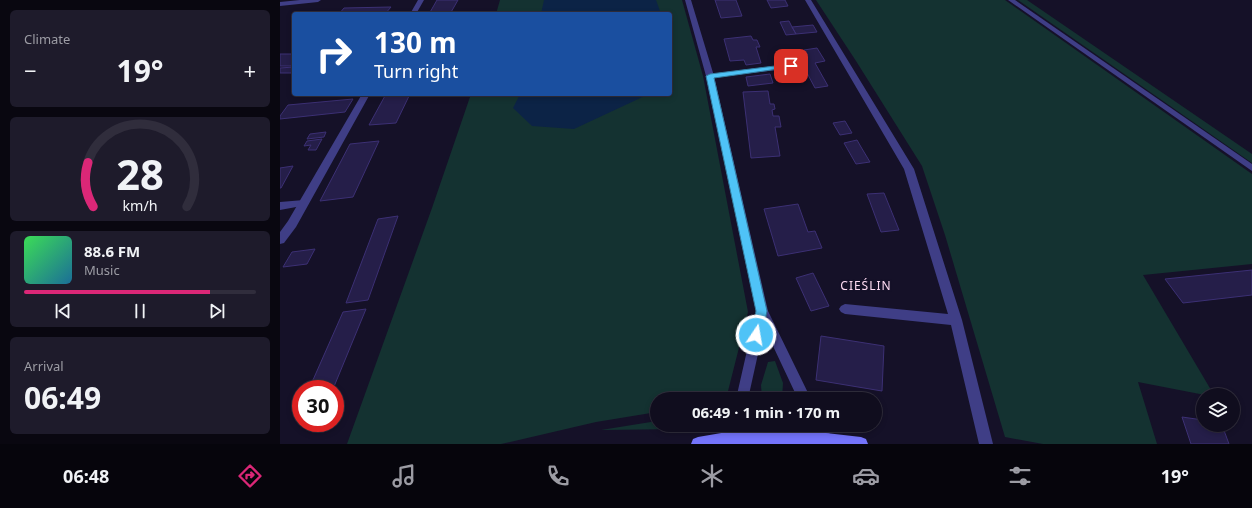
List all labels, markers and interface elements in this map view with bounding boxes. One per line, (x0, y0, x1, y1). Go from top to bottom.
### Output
text: 130 m (374, 23, 457, 61)
icon: right (308, 28, 360, 80)
text: Climate (24, 30, 70, 48)
pin (774, 49, 808, 83)
text: 19° (116, 50, 164, 91)
text: − (24, 55, 37, 85)
text: + (243, 55, 256, 85)
icon: arrive (780, 55, 802, 77)
text: Turn right (374, 59, 458, 83)
text: 28 (116, 145, 164, 201)
text: km/h (122, 195, 158, 214)
text: 88.6 FM (84, 241, 140, 261)
text: Music (84, 261, 120, 279)
district label: CIEŚLIN (840, 277, 892, 294)
icon: previous (52, 300, 74, 322)
icon: pause (129, 300, 151, 322)
icon: next (206, 300, 228, 322)
position arrow (735, 314, 777, 356)
text: Arrival (24, 357, 64, 375)
text: 06:49 (24, 377, 101, 418)
speed limit sign: 30 (292, 380, 344, 432)
map controls (1196, 388, 1240, 432)
button: layers (1196, 388, 1240, 432)
text: 06:49 · 1 min · 170 m (692, 402, 840, 422)
icon: directions (236, 462, 264, 490)
icon: music (390, 462, 418, 490)
icon: phone (544, 462, 572, 490)
icon: climate (698, 462, 726, 490)
icon: car (852, 462, 880, 490)
icon: filters (1006, 462, 1034, 490)
text: 06:48 (63, 464, 109, 488)
text: 19° (1161, 464, 1189, 488)

